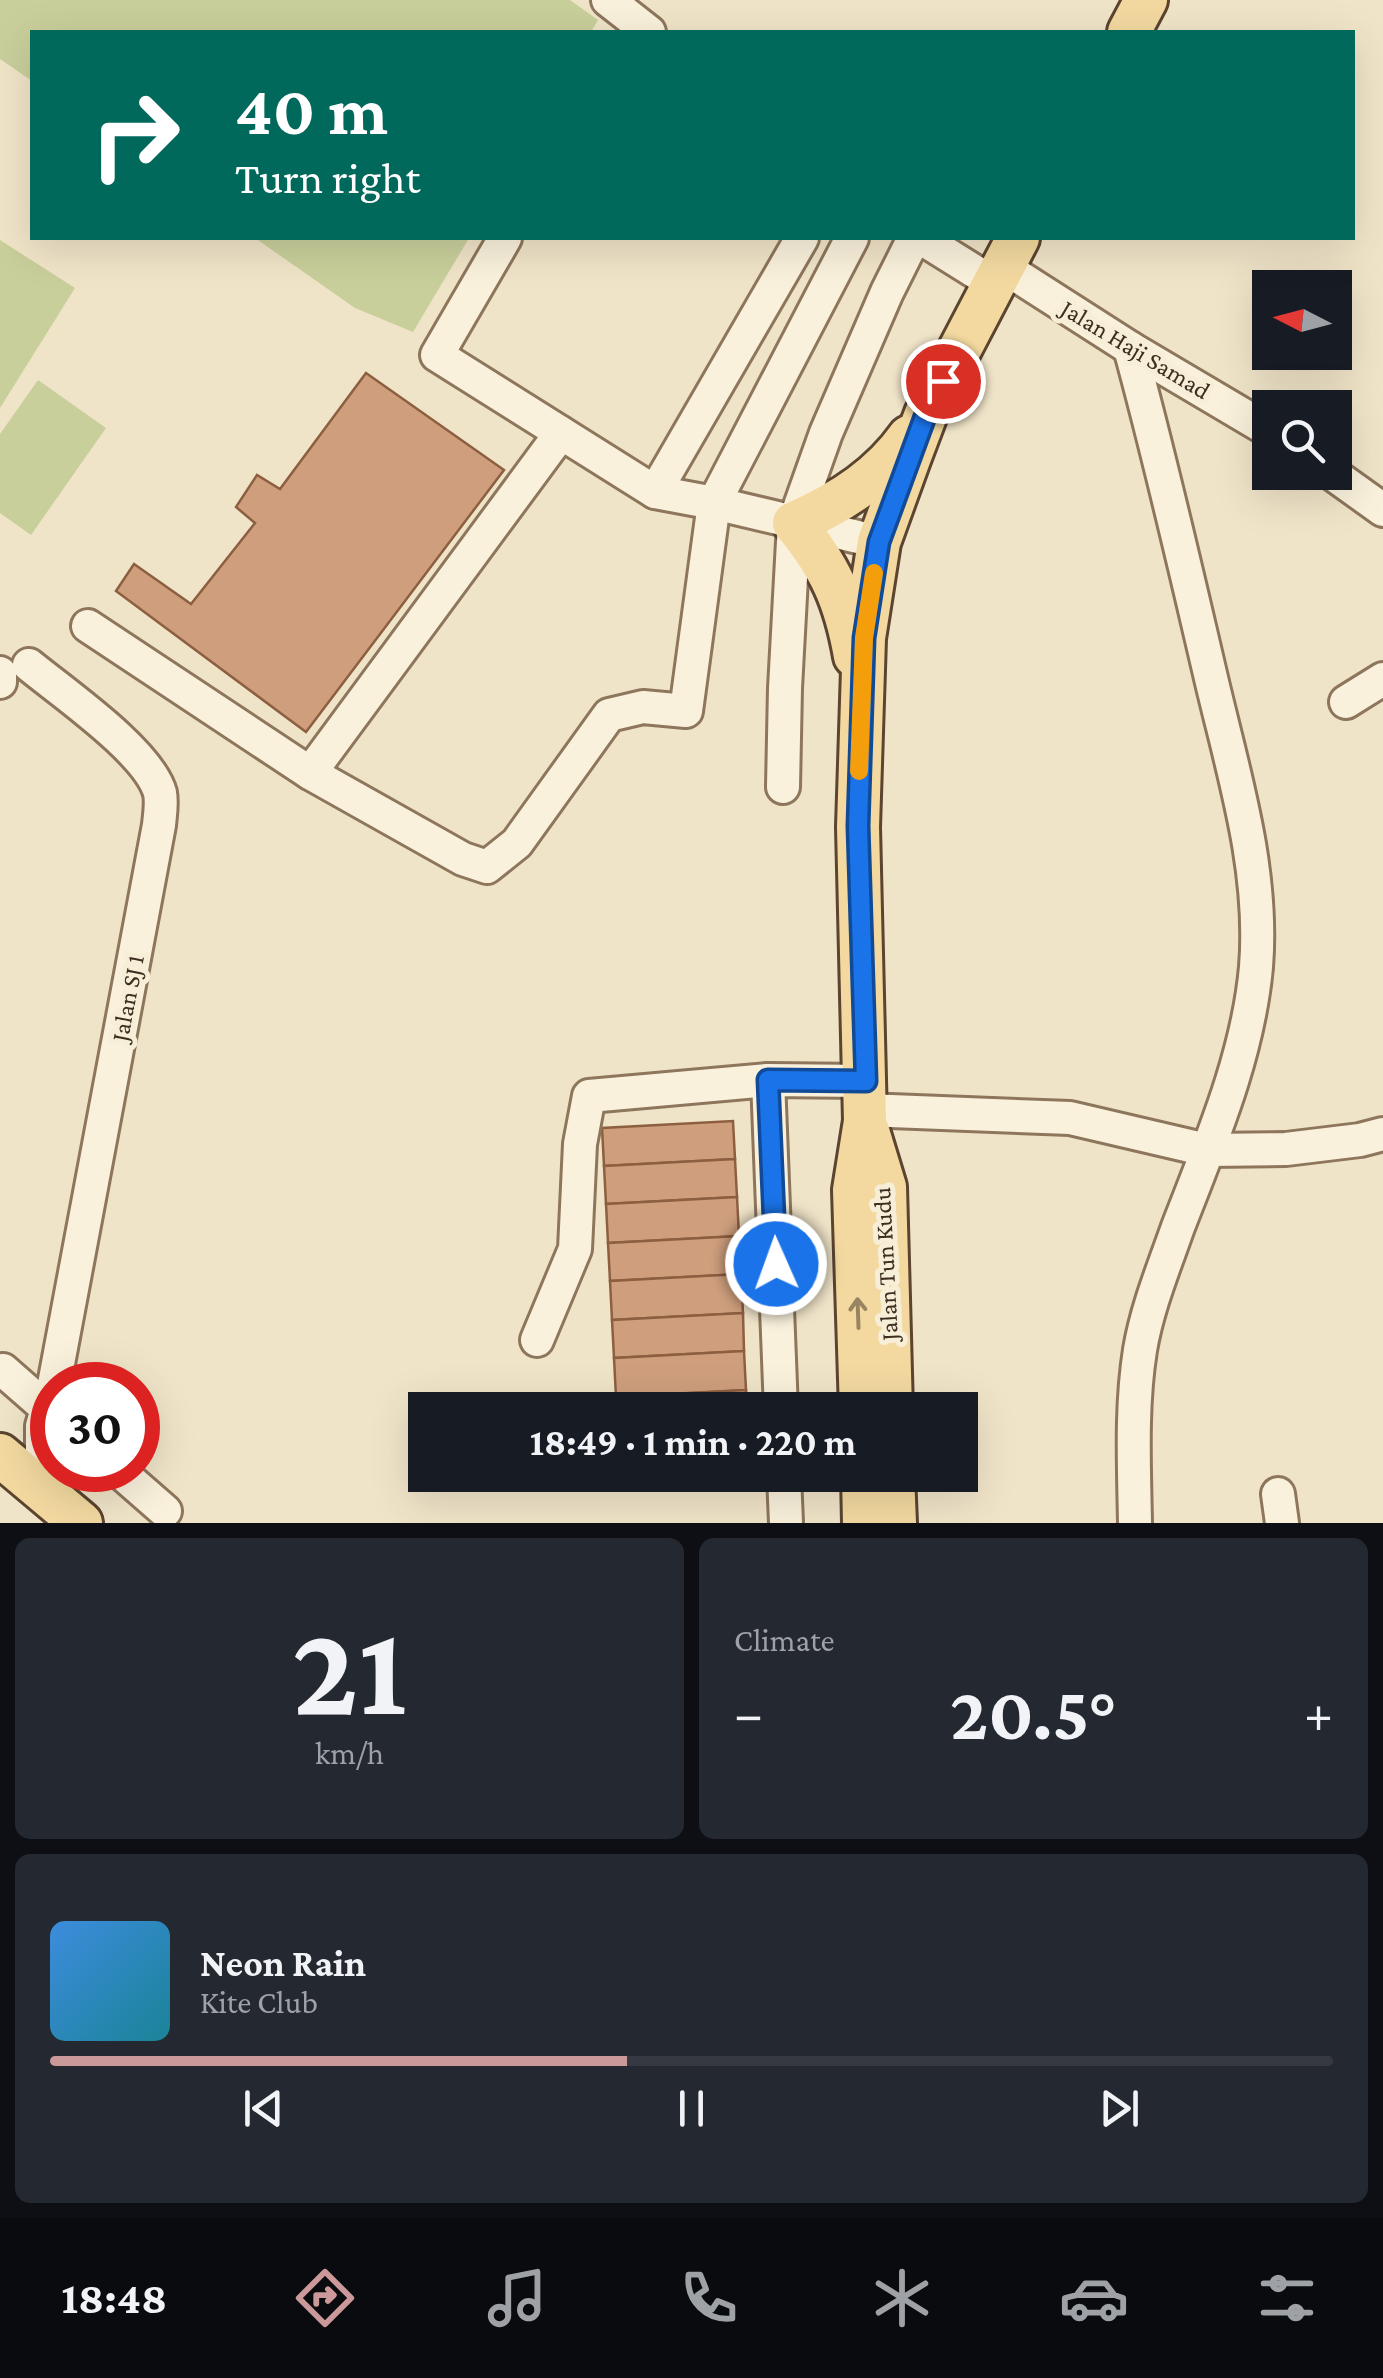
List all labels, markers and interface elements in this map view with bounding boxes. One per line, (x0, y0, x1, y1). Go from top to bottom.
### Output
icon: right (70, 70, 200, 200)
text: 40 m (235, 71, 388, 149)
text: Turn right (235, 153, 420, 203)
north arrow (1252, 270, 1352, 370)
map controls (1252, 270, 1352, 490)
street label: Jalan Haji Samad (1054, 293, 1215, 405)
pin (901, 339, 986, 424)
icon: arrive (916, 354, 971, 409)
button: search (1252, 390, 1352, 490)
street label: Jalan SJ 1 (106, 953, 150, 1046)
street label: Jalan Tun Kudu (868, 1186, 904, 1343)
position arrow (724, 1212, 828, 1316)
one-way arrow (848, 1297, 867, 1329)
speed limit sign: 30 (30, 1362, 160, 1492)
text: 18:49 · 1 min · 220 m (530, 1421, 856, 1463)
text: 21 (292, 1597, 407, 1742)
text: Climate (734, 1622, 835, 1658)
text: 20.5° (950, 1672, 1117, 1755)
text: − (734, 1683, 763, 1744)
text: + (1304, 1683, 1333, 1744)
text: km/h (315, 1735, 384, 1771)
text: Neon Rain (200, 1942, 366, 1984)
text: Kite Club (200, 1984, 318, 2020)
icon: previous (236, 2081, 291, 2136)
icon: pause (664, 2081, 719, 2136)
icon: next (1092, 2081, 1147, 2136)
icon: directions (290, 2263, 360, 2333)
icon: music (482, 2263, 552, 2333)
icon: phone (674, 2263, 744, 2333)
icon: climate (867, 2263, 937, 2333)
icon: car (1059, 2263, 1129, 2333)
icon: filters (1252, 2263, 1322, 2333)
text: 18:48 (61, 2273, 167, 2323)

